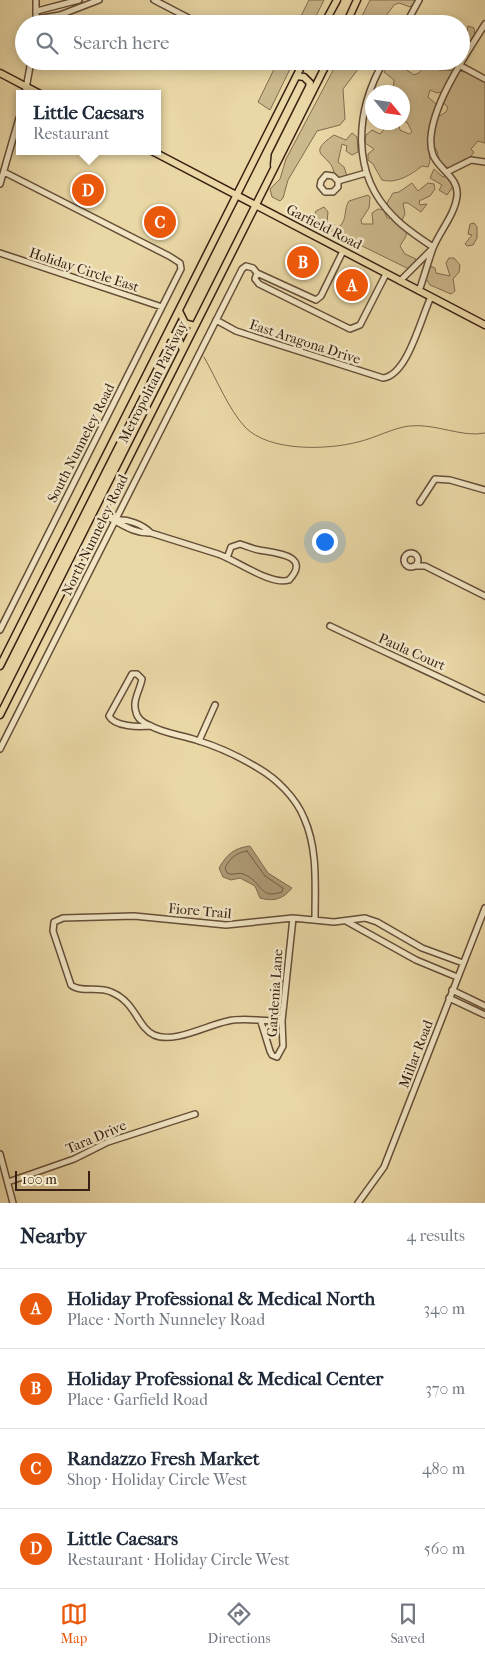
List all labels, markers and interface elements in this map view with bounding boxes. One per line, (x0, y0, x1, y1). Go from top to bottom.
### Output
search box (15, 15, 470, 70)
icon: search (33, 29, 61, 57)
text: Search here (73, 32, 169, 54)
north arrow (365, 85, 410, 130)
popup (16, 90, 161, 155)
text: Little Caesars (33, 102, 144, 124)
text: Restaurant (33, 124, 109, 143)
pin: D (72, 171, 104, 209)
street label: Garfield Road (283, 201, 365, 253)
pin: C (144, 203, 176, 241)
pin: B (287, 243, 319, 281)
street label: Holiday Circle East (27, 244, 141, 296)
pin: A (336, 266, 368, 304)
street label: East Aragona Drive (247, 316, 363, 368)
street label: Metropolitan Parkway (115, 318, 191, 446)
street label: South Nunneley Road (44, 380, 119, 505)
street label: North Nunneley Road (58, 471, 132, 598)
your location (312, 529, 338, 555)
street label: Paula Court (376, 630, 448, 674)
street label: Fiore Trail (168, 900, 232, 922)
street label: Gardenia Lane (263, 948, 287, 1038)
street label: Millar Road (395, 1017, 437, 1090)
street label: Tara Drive (63, 1117, 129, 1157)
scale bar (15, 1168, 90, 1191)
text: 100 m (22, 1171, 57, 1188)
text: Nearby (20, 1224, 86, 1248)
text: 4 results (407, 1226, 465, 1245)
text: Holiday Professional & Medical North (67, 1288, 375, 1310)
text: A (31, 1299, 41, 1318)
text: 340 m (423, 1299, 465, 1318)
text: Place · North Nunneley Road (67, 1310, 265, 1329)
text: Holiday Professional & Medical Center (67, 1368, 383, 1390)
text: B (31, 1379, 41, 1398)
text: 370 m (425, 1379, 465, 1398)
text: Place · Garfield Road (67, 1390, 208, 1409)
text: Randazzo Fresh Market (67, 1448, 259, 1470)
text: C (31, 1459, 41, 1478)
text: 480 m (422, 1459, 465, 1478)
text: Shop · Holiday Circle West (67, 1470, 247, 1489)
text: Little Caesars (67, 1528, 178, 1550)
text: D (30, 1539, 42, 1558)
text: 560 m (424, 1539, 465, 1558)
text: Restaurant · Holiday Circle West (67, 1550, 290, 1569)
tab: Map (60, 1600, 88, 1647)
tab: Directions (208, 1600, 271, 1647)
tab: Saved (390, 1600, 425, 1647)

